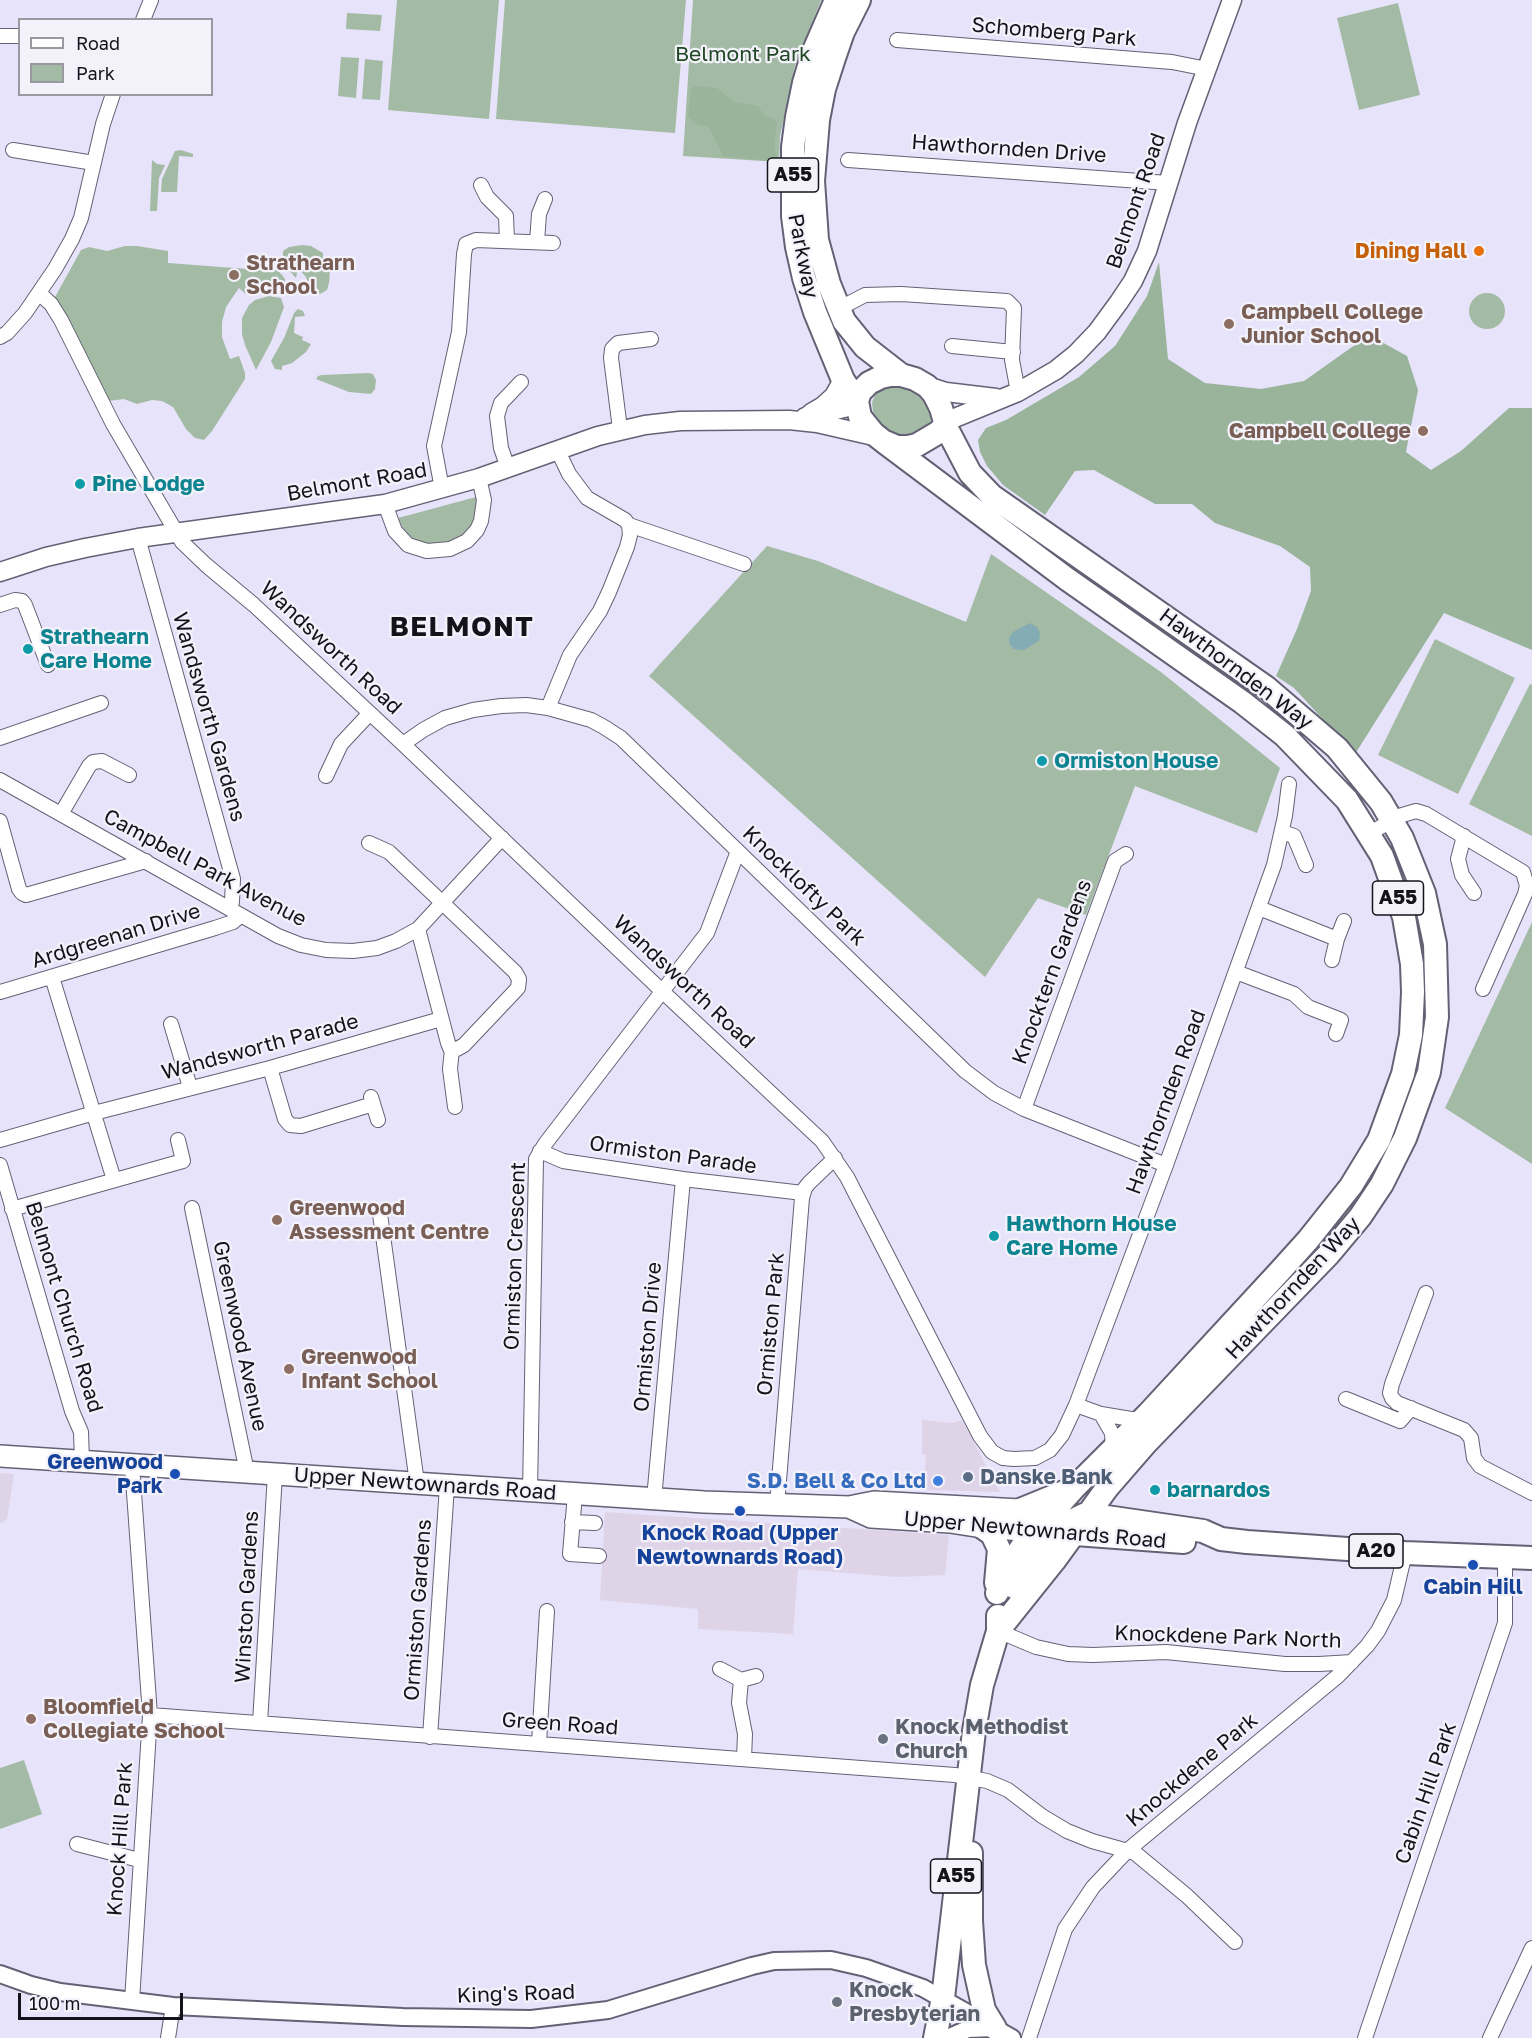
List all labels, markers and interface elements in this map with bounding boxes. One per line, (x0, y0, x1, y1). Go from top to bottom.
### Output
street label: Schomberg Park (970, 12, 1138, 52)
legend (18, 18, 213, 96)
text: Road (76, 32, 120, 54)
park label: Belmont Park (675, 41, 811, 67)
text: Park (76, 62, 115, 84)
street label: Hawthornden Drive (911, 130, 1107, 168)
street label: Belmont Road (1101, 130, 1171, 272)
road number: A55 (768, 158, 818, 192)
street label: Parkway (782, 212, 824, 300)
place label: Dining Hall (1355, 238, 1467, 264)
marker: Dining Hall (1472, 244, 1486, 258)
place label: Strathearn School (246, 250, 355, 300)
marker: Strathearn School (227, 268, 241, 282)
place label: Campbell College Junior School (1241, 299, 1423, 349)
marker: Campbell College Junior School (1222, 317, 1236, 331)
place label: Campbell College (1229, 418, 1411, 444)
marker: Campbell College (1416, 424, 1430, 438)
street label: Belmont Road (285, 457, 429, 507)
place label: Pine Lodge (92, 471, 205, 497)
marker: Pine Lodge (73, 477, 87, 491)
street label: Wandsworth Road (255, 576, 407, 720)
street label: Hawthornden Way (1154, 603, 1318, 735)
street label: Wandsworth Gardens (167, 609, 251, 825)
district label: BELMONT (390, 611, 534, 643)
place label: Strathearn Care Home (40, 624, 152, 674)
marker: Strathearn Care Home (21, 642, 35, 656)
place label: Ormiston House (1054, 748, 1218, 774)
marker: Ormiston House (1035, 754, 1049, 768)
street label: Campbell Park Avenue (99, 804, 311, 932)
street label: Knocklofty Park (737, 821, 871, 951)
street label: Knocktern Gardens (1007, 876, 1097, 1068)
road number: A55 (1372, 881, 1424, 915)
street label: Ardgreenan Drive (29, 898, 203, 974)
street label: Wandsworth Road (608, 910, 760, 1054)
street label: Hawthornden Road (1121, 1006, 1211, 1198)
street label: Wandsworth Parade (159, 1009, 361, 1085)
street label: Ormiston Parade (588, 1131, 758, 1179)
street label: Ormiston Crescent (499, 1161, 531, 1351)
place label: Greenwood Assessment Centre (289, 1195, 489, 1245)
street label: Belmont Church Road (20, 1198, 108, 1416)
place label: Hawthorn House Care Home (1006, 1211, 1177, 1261)
street label: Hawthornden Way (1220, 1211, 1366, 1365)
marker: Greenwood Assessment Centre (270, 1213, 284, 1227)
marker: Hawthorn House Care Home (987, 1229, 1001, 1243)
street label: Greenwood Avenue (207, 1238, 273, 1434)
street label: Ormiston Park (752, 1251, 790, 1397)
street label: Ormiston Drive (629, 1261, 667, 1413)
place label: Greenwood Infant School (301, 1344, 438, 1394)
marker: Greenwood Infant School (282, 1362, 296, 1376)
place label: Greenwood Park (47, 1449, 163, 1499)
street label: Upper Newtownards Road (293, 1462, 557, 1506)
place label: Danske Bank (980, 1464, 1113, 1490)
marker: Greenwood Park (168, 1467, 182, 1481)
place label: S.D. Bell & Co Ltd (747, 1468, 926, 1494)
marker: Danske Bank (961, 1470, 975, 1484)
marker: S.D. Bell & Co Ltd (931, 1474, 945, 1488)
place label: barnardos (1167, 1477, 1270, 1503)
marker: barnardos (1148, 1483, 1162, 1497)
marker: Knock Road (Upper Newtownards Road) (733, 1504, 747, 1518)
street label: Upper Newtownards Road (903, 1506, 1167, 1554)
street label: Winston Gardens (230, 1510, 264, 1684)
street label: Ormiston Gardens (399, 1518, 437, 1702)
place label: Knock Road (Upper Newtownards Road) (637, 1520, 843, 1570)
road number: A20 (1349, 1534, 1403, 1568)
marker: Cabin Hill (1466, 1558, 1480, 1572)
place label: Cabin Hill (1423, 1574, 1523, 1600)
street label: Knockdene Park North (1114, 1620, 1342, 1654)
place label: Bloomfield Collegiate School (43, 1694, 225, 1744)
street label: Green Road (501, 1707, 619, 1741)
street label: Knockdene Park (1121, 1708, 1263, 1832)
marker: Bloomfield Collegiate School (24, 1712, 38, 1726)
place label: Knock Methodist Church (895, 1714, 1068, 1764)
street label: Cabin Hill Park (1390, 1719, 1462, 1867)
marker: Knock Methodist Church (876, 1732, 890, 1746)
street label: Knock Hill Park (102, 1761, 138, 1917)
road number: A55 (930, 1859, 982, 1893)
place label: Knock Presbyterian (849, 1977, 980, 2027)
street label: King's Road (456, 1979, 576, 2009)
scale bar (21, 1981, 186, 2019)
text: 100 m (29, 1992, 80, 2014)
marker: Knock Presbyterian (830, 1995, 844, 2009)

